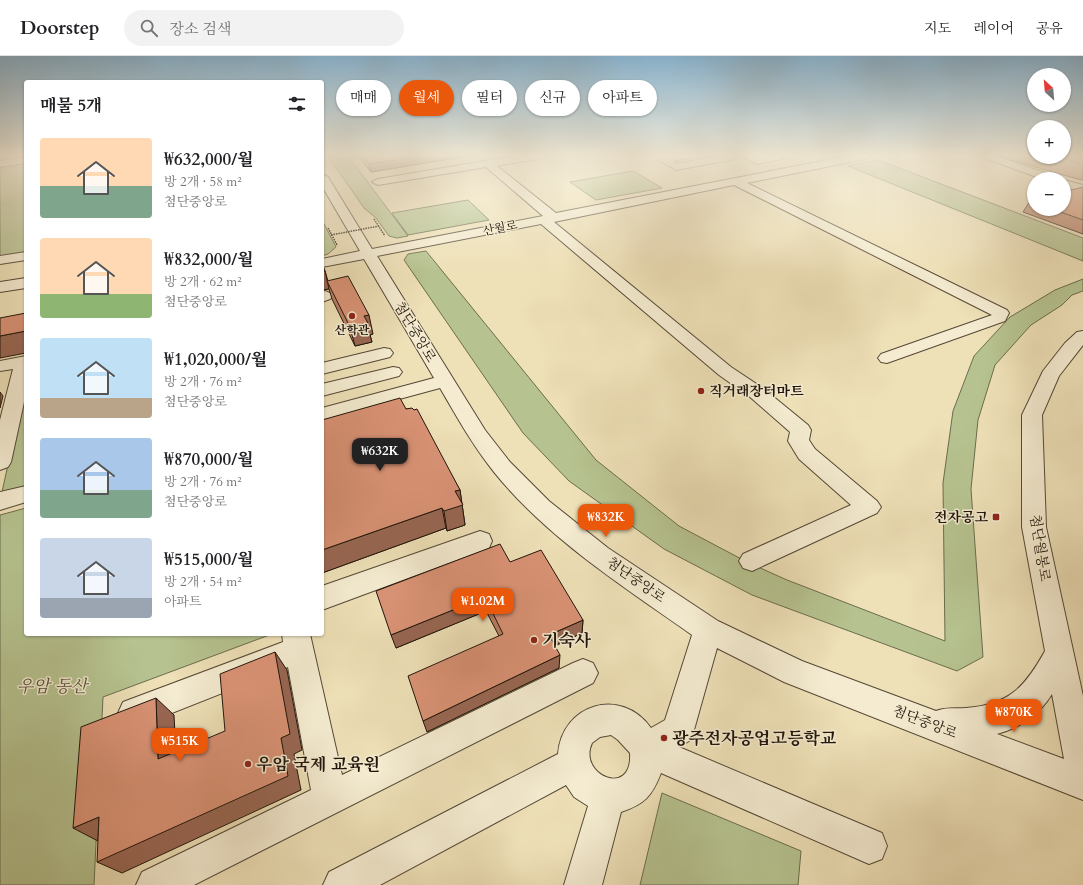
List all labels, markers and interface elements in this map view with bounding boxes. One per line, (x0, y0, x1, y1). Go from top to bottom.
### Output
search box (124, 10, 404, 46)
text: Doorstep (20, 15, 100, 41)
icon: search (138, 17, 160, 39)
text: 장소 검색 (170, 19, 232, 39)
text: 지도 (924, 19, 951, 38)
text: 레이어 (973, 19, 1014, 38)
text: 공유 (1036, 19, 1063, 38)
north arrow (1027, 68, 1071, 112)
map controls (1027, 68, 1071, 216)
chip: 매매 (336, 80, 391, 116)
chip: 월세 (399, 80, 454, 116)
chip: 필터 (462, 80, 517, 116)
chip: 신규 (525, 80, 580, 116)
chip: 아파트 (588, 80, 657, 116)
icon: filters (286, 93, 308, 115)
text: 매물 5개 (40, 94, 103, 117)
button: + (1027, 120, 1071, 164)
text: ₩632,000/월 (164, 148, 254, 171)
icon: home (72, 154, 120, 202)
button: − (1027, 172, 1071, 216)
text: 방 2개 · 58 m² (164, 173, 242, 191)
text: 첨단중앙로 (164, 193, 227, 211)
street label: 산월로 (481, 217, 519, 239)
text: ₩832,000/월 (164, 248, 254, 271)
icon: home (72, 254, 120, 302)
text: 방 2개 · 62 m² (164, 273, 242, 291)
text: 첨단중앙로 (164, 293, 227, 311)
street label: 첨단중앙로 (389, 298, 441, 366)
marker: 산학관 (347, 311, 357, 321)
place label: 산학관 (335, 322, 370, 338)
text: ₩1,020,000/월 (164, 348, 267, 371)
icon: home (72, 354, 120, 402)
text: 방 2개 · 76 m² (164, 373, 242, 391)
place label: 직거래장터마트 (709, 382, 804, 401)
marker: 직거래장터마트 (696, 386, 706, 396)
text: 첨단중앙로 (164, 393, 227, 411)
pin: ₩632K (352, 438, 408, 472)
text: ₩632K (361, 442, 399, 460)
text: ₩870,000/월 (164, 448, 254, 471)
icon: home (72, 454, 120, 502)
text: 방 2개 · 76 m² (164, 473, 242, 491)
text: 첨단중앙로 (164, 493, 227, 511)
pin: ₩832K (578, 504, 634, 538)
text: ₩832K (587, 508, 625, 526)
place label: 전자공고 (934, 508, 988, 527)
marker: 전자공고 (991, 512, 1001, 522)
street label: 첨단월봉로 (1025, 513, 1055, 583)
text: ₩515,000/월 (164, 548, 254, 571)
street label: 첨단중앙로 (603, 553, 670, 607)
icon: home (72, 554, 120, 602)
text: 방 2개 · 54 m² (164, 573, 242, 591)
pin: ₩1.02M (450, 588, 516, 622)
text: ₩1.02M (461, 592, 505, 610)
text: 아파트 (164, 593, 202, 611)
place label: 기숙사 (542, 629, 592, 652)
marker: 기숙사 (529, 635, 539, 645)
park label: 우암 동산 (17, 675, 90, 698)
pin: ₩870K (986, 699, 1042, 733)
street label: 첨단중앙로 (890, 701, 960, 743)
text: ₩870K (995, 703, 1033, 721)
place label: 광주전자공업고등학교 (672, 727, 837, 750)
pin: ₩515K (152, 728, 208, 762)
text: ₩515K (161, 732, 199, 750)
marker: 광주전자공업고등학교 (659, 733, 669, 743)
place label: 우암 국제 교육원 (256, 753, 380, 776)
marker: 우암 국제 교육원 (243, 759, 253, 769)

